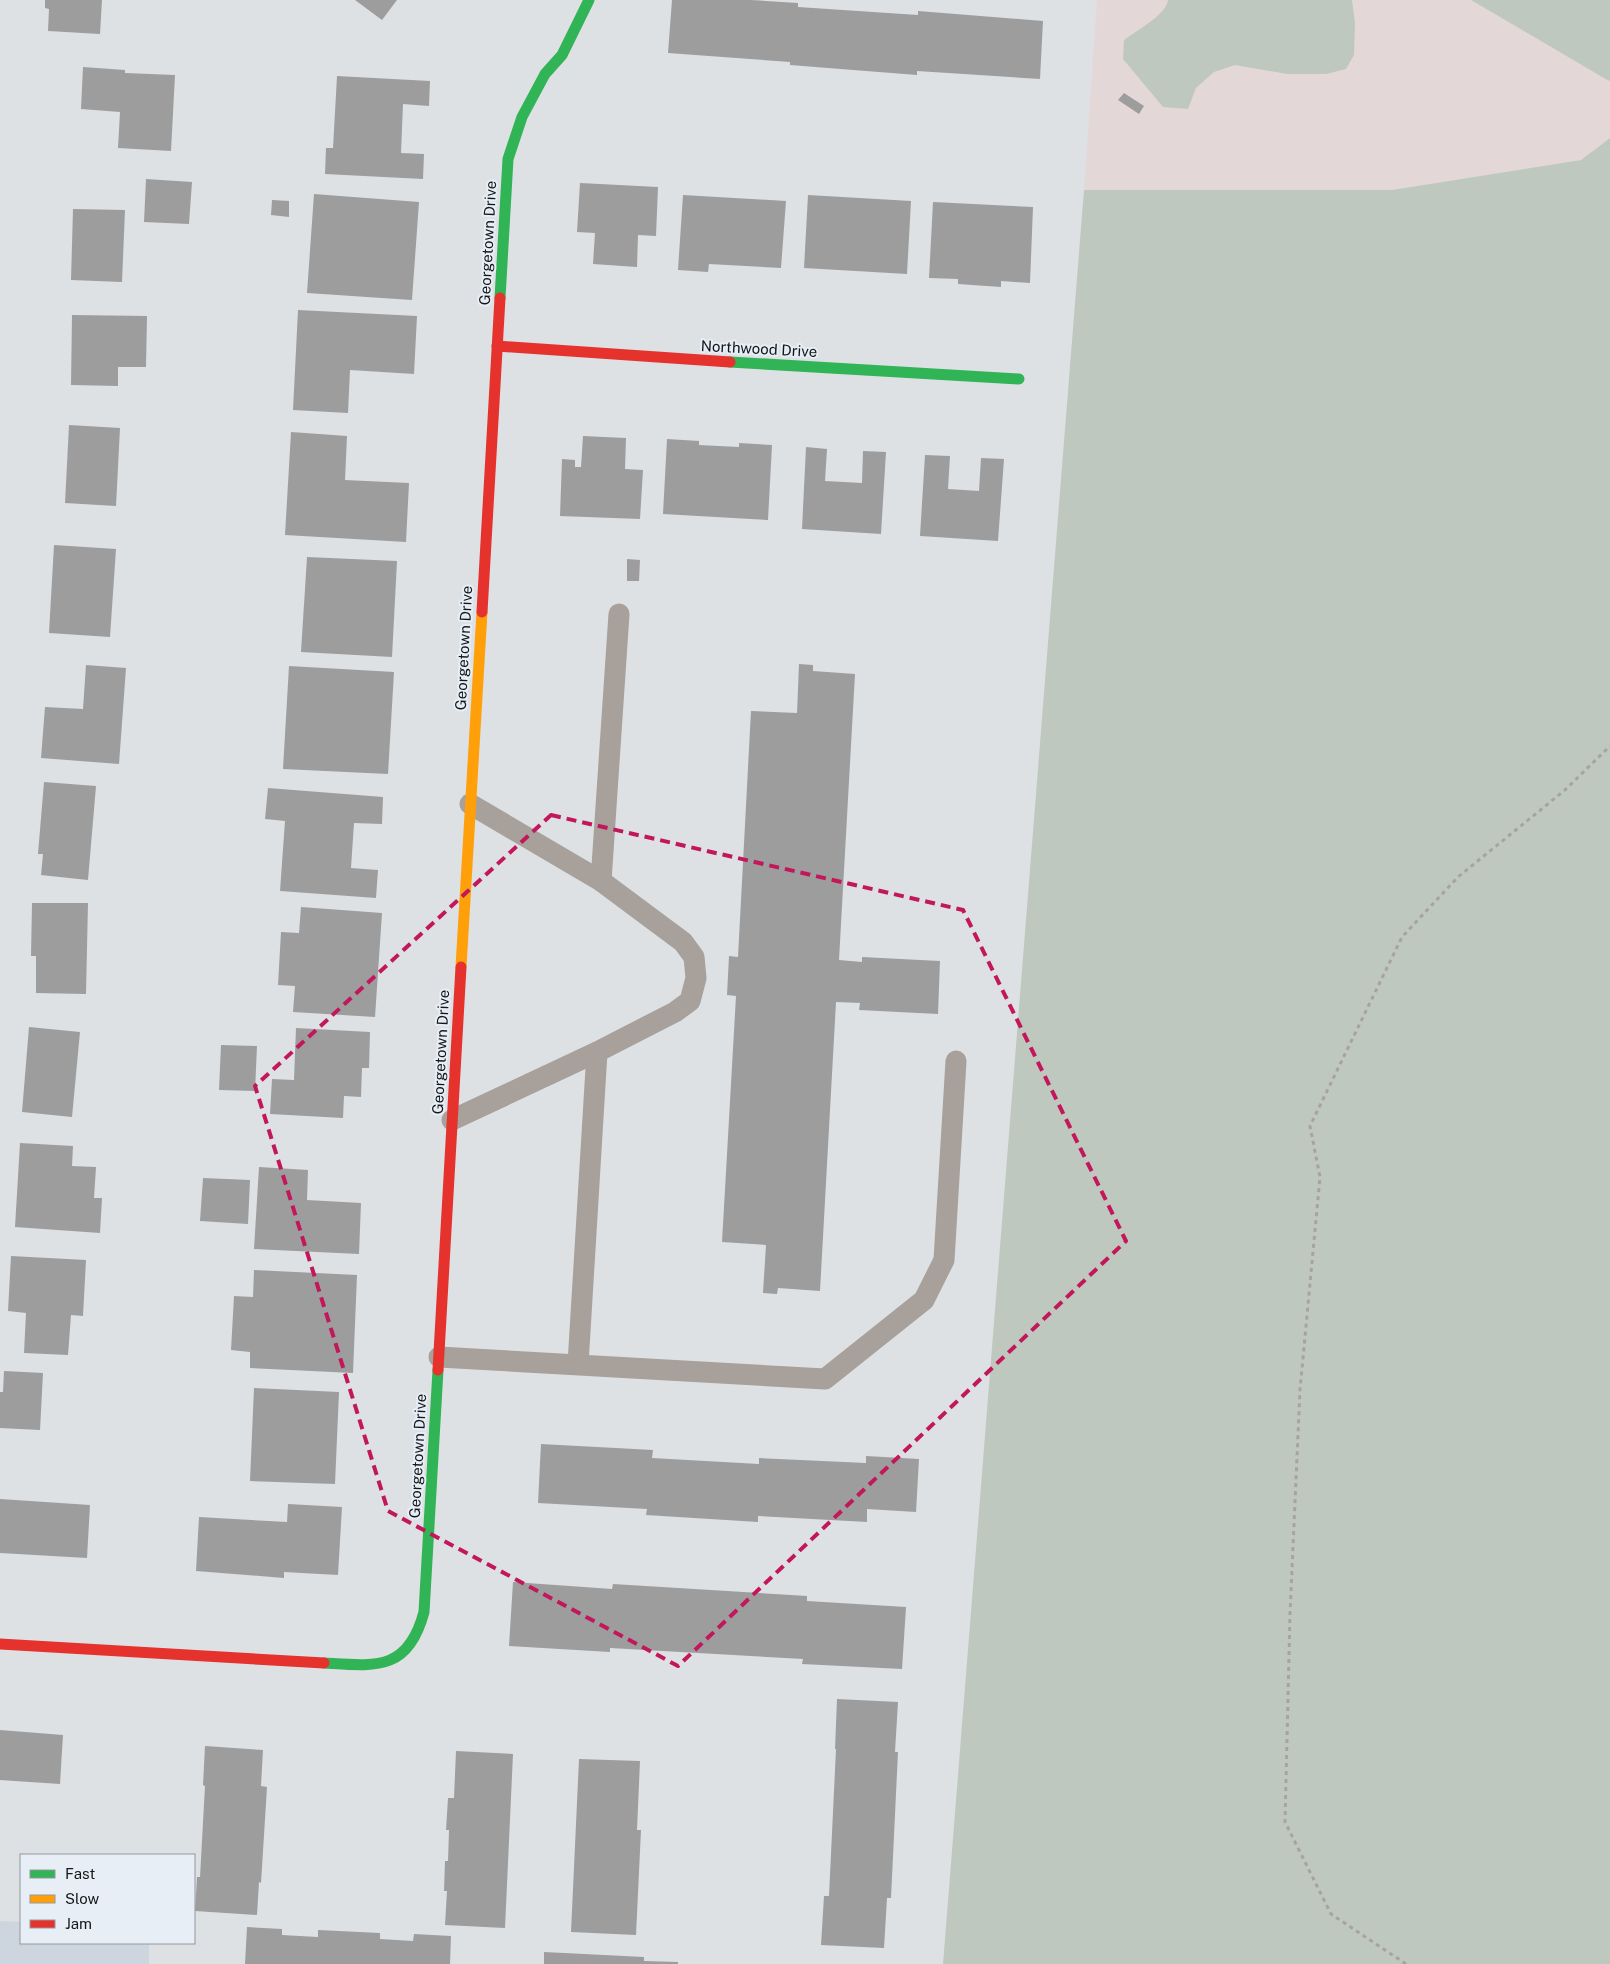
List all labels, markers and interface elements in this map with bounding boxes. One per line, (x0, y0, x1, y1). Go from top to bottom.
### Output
street label: Georgetown Drive (476, 180, 499, 306)
street label: Northwood Drive (700, 337, 818, 360)
street label: Georgetown Drive (452, 585, 475, 711)
street label: Georgetown Drive (429, 989, 452, 1115)
street label: Georgetown Drive (406, 1393, 429, 1519)
legend (20, 1854, 195, 1944)
text: Fast (65, 1865, 95, 1882)
text: Slow (65, 1890, 100, 1907)
text: Jam (65, 1915, 92, 1932)

